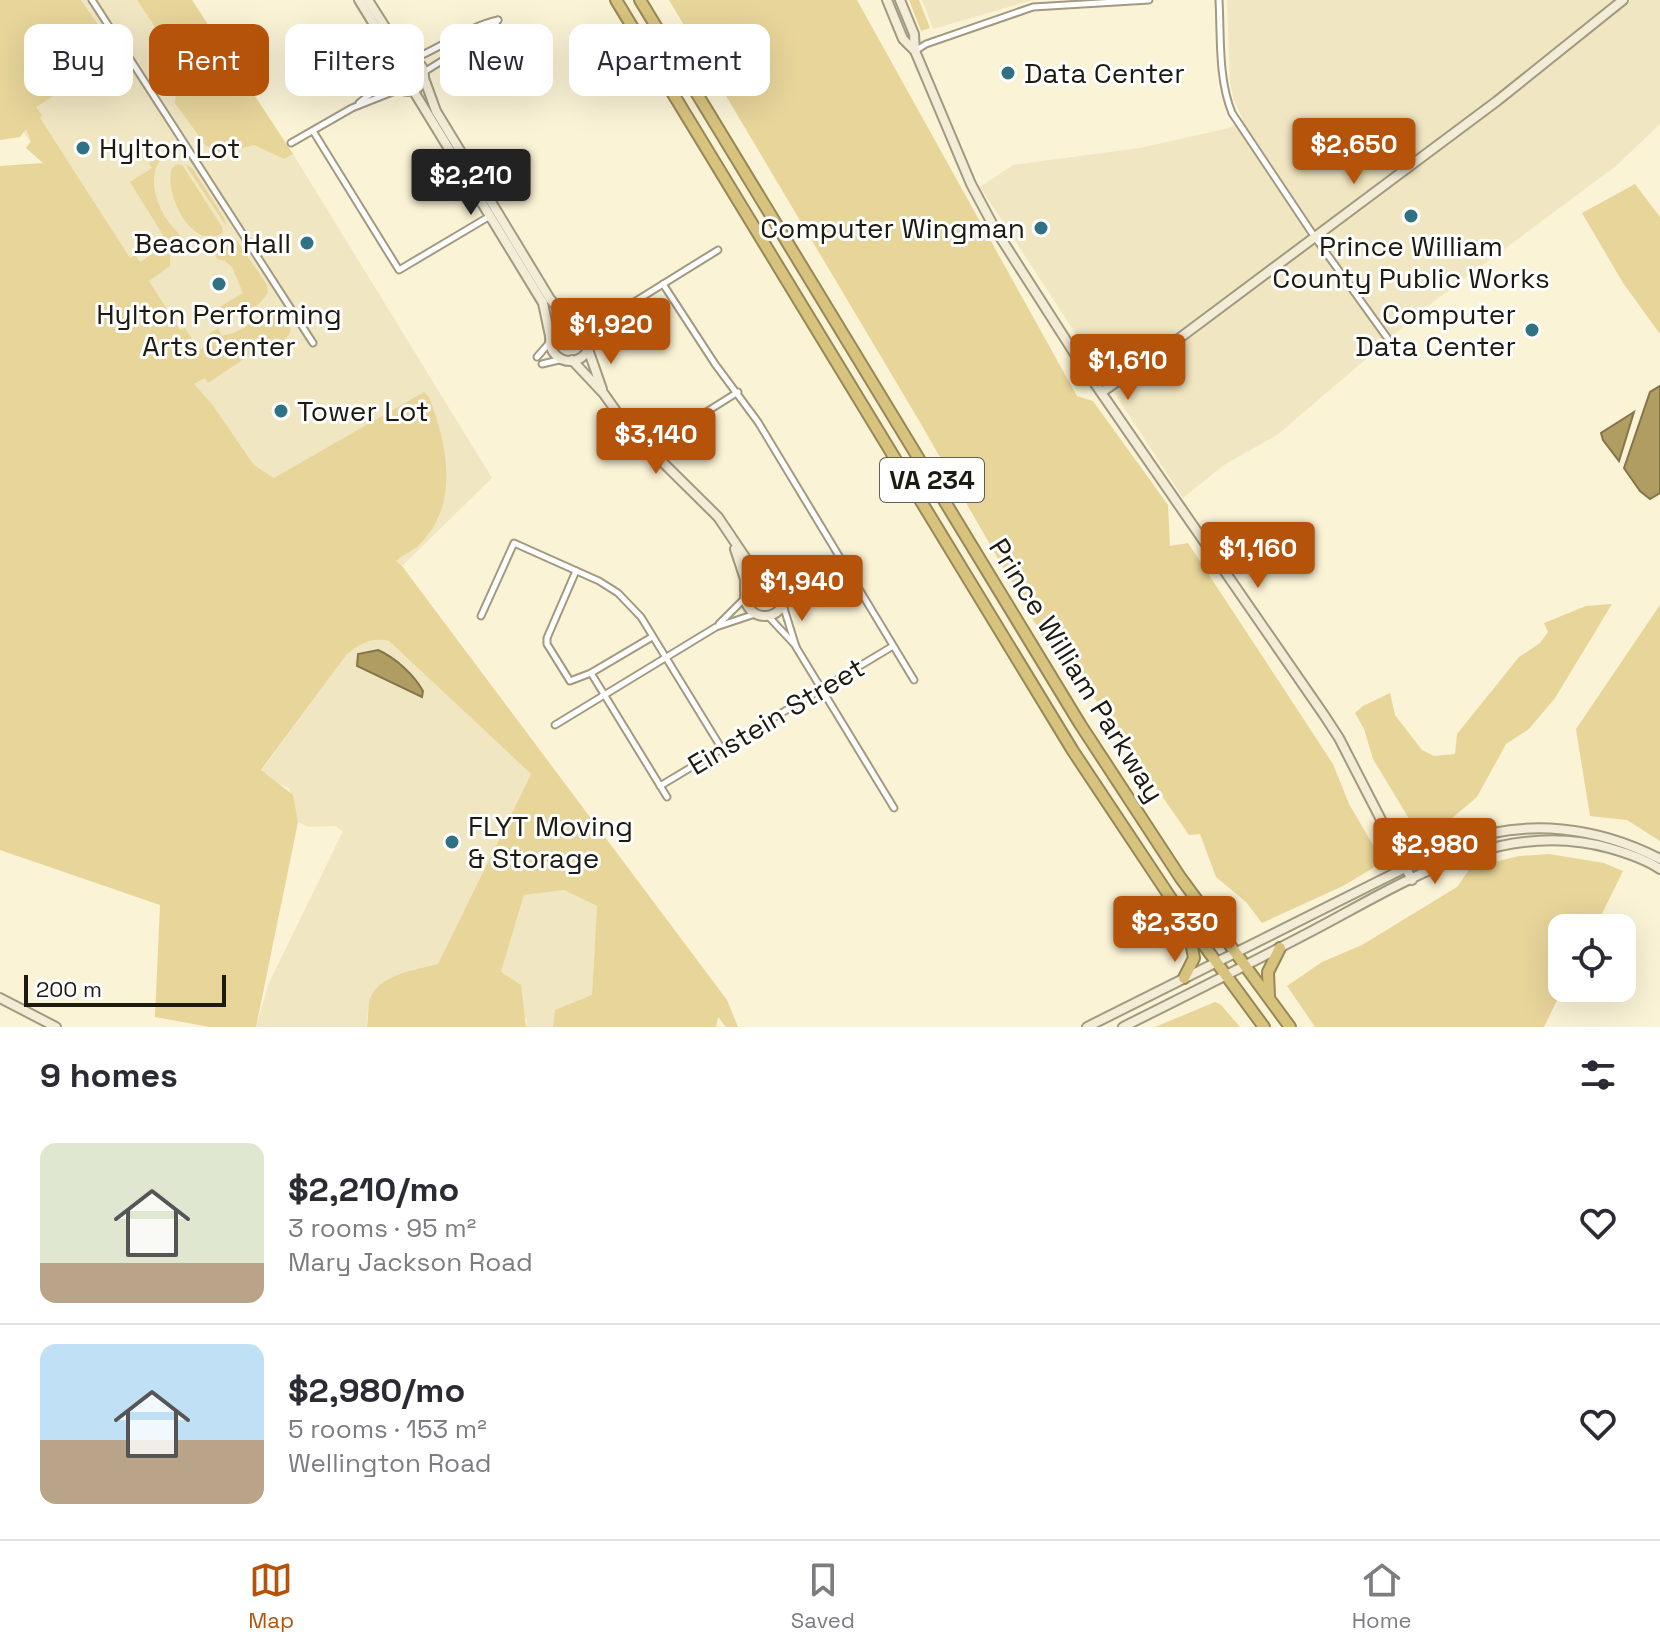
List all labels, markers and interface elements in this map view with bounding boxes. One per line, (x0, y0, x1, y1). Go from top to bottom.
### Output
chip: Buy (24, 24, 133, 96)
chip: Rent (149, 24, 269, 96)
chip: Filters (285, 24, 424, 96)
chip: New (440, 24, 553, 96)
chip: Apartment (569, 24, 770, 96)
place label: Data Center (1024, 55, 1185, 91)
marker: Data Center (999, 64, 1017, 82)
pin: $2,650 (1289, 118, 1419, 186)
text: $2,650 (1310, 127, 1398, 161)
place label: Hylton Lot (99, 130, 240, 166)
marker: Hylton Lot (74, 139, 92, 157)
pin: $2,210 (406, 149, 536, 217)
text: $2,210 (430, 158, 512, 192)
marker: Prince William County Public Works (1402, 207, 1420, 225)
place label: Computer Wingman (760, 210, 1025, 246)
marker: Computer Wingman (1032, 219, 1050, 237)
place label: Beacon Hall (134, 225, 291, 261)
place label: Prince William County Public Works (1272, 228, 1550, 296)
marker: Beacon Hall (298, 234, 316, 252)
marker: Hylton Performing Arts Center (210, 275, 228, 293)
place label: Hylton Performing Arts Center (96, 296, 342, 364)
place label: Computer Data Center (1355, 296, 1516, 364)
pin: $1,920 (546, 298, 676, 366)
text: $1,920 (569, 307, 653, 341)
marker: Computer Data Center (1523, 321, 1541, 339)
pin: $1,610 (1063, 334, 1193, 402)
text: $1,610 (1088, 343, 1168, 377)
place label: Tower Lot (297, 393, 429, 429)
marker: Tower Lot (272, 402, 290, 420)
pin: $3,140 (591, 408, 721, 476)
text: $3,140 (615, 417, 698, 451)
road number: VA 234 (880, 458, 984, 502)
pin: $1,160 (1193, 522, 1323, 590)
street label: Prince William Parkway (981, 531, 1173, 809)
text: $1,160 (1219, 531, 1297, 565)
pin: $1,940 (737, 555, 867, 623)
text: $1,940 (760, 564, 844, 598)
street label: Einstein Street (681, 649, 871, 783)
place label: FLYT Moving & Storage (468, 808, 633, 876)
pin: $2,980 (1370, 818, 1500, 886)
text: $2,980 (1391, 827, 1479, 861)
marker: FLYT Moving & Storage (443, 833, 461, 851)
pin: $2,330 (1110, 896, 1240, 964)
text: $2,330 (1131, 905, 1219, 939)
map controls (1548, 914, 1636, 1002)
button: locate (1548, 914, 1636, 1002)
scale bar (24, 971, 226, 1007)
text: 200 m (36, 975, 102, 1003)
icon: filters (1576, 1053, 1620, 1097)
text: 9 homes (40, 1054, 178, 1097)
text: $2,210/mo (288, 1168, 459, 1211)
icon: home (104, 1175, 200, 1271)
icon: heart (1576, 1201, 1620, 1245)
text: 3 rooms · 95 m² (288, 1211, 476, 1245)
text: Mary Jackson Road (288, 1245, 533, 1279)
text: $2,980/mo (288, 1369, 465, 1412)
icon: home (104, 1376, 200, 1472)
icon: heart (1576, 1402, 1620, 1446)
text: 5 rooms · 153 m² (288, 1412, 487, 1446)
text: Wellington Road (288, 1446, 492, 1480)
tab: Map (248, 1558, 294, 1634)
tab: Saved (791, 1558, 855, 1634)
tab: Home (1352, 1558, 1412, 1634)

